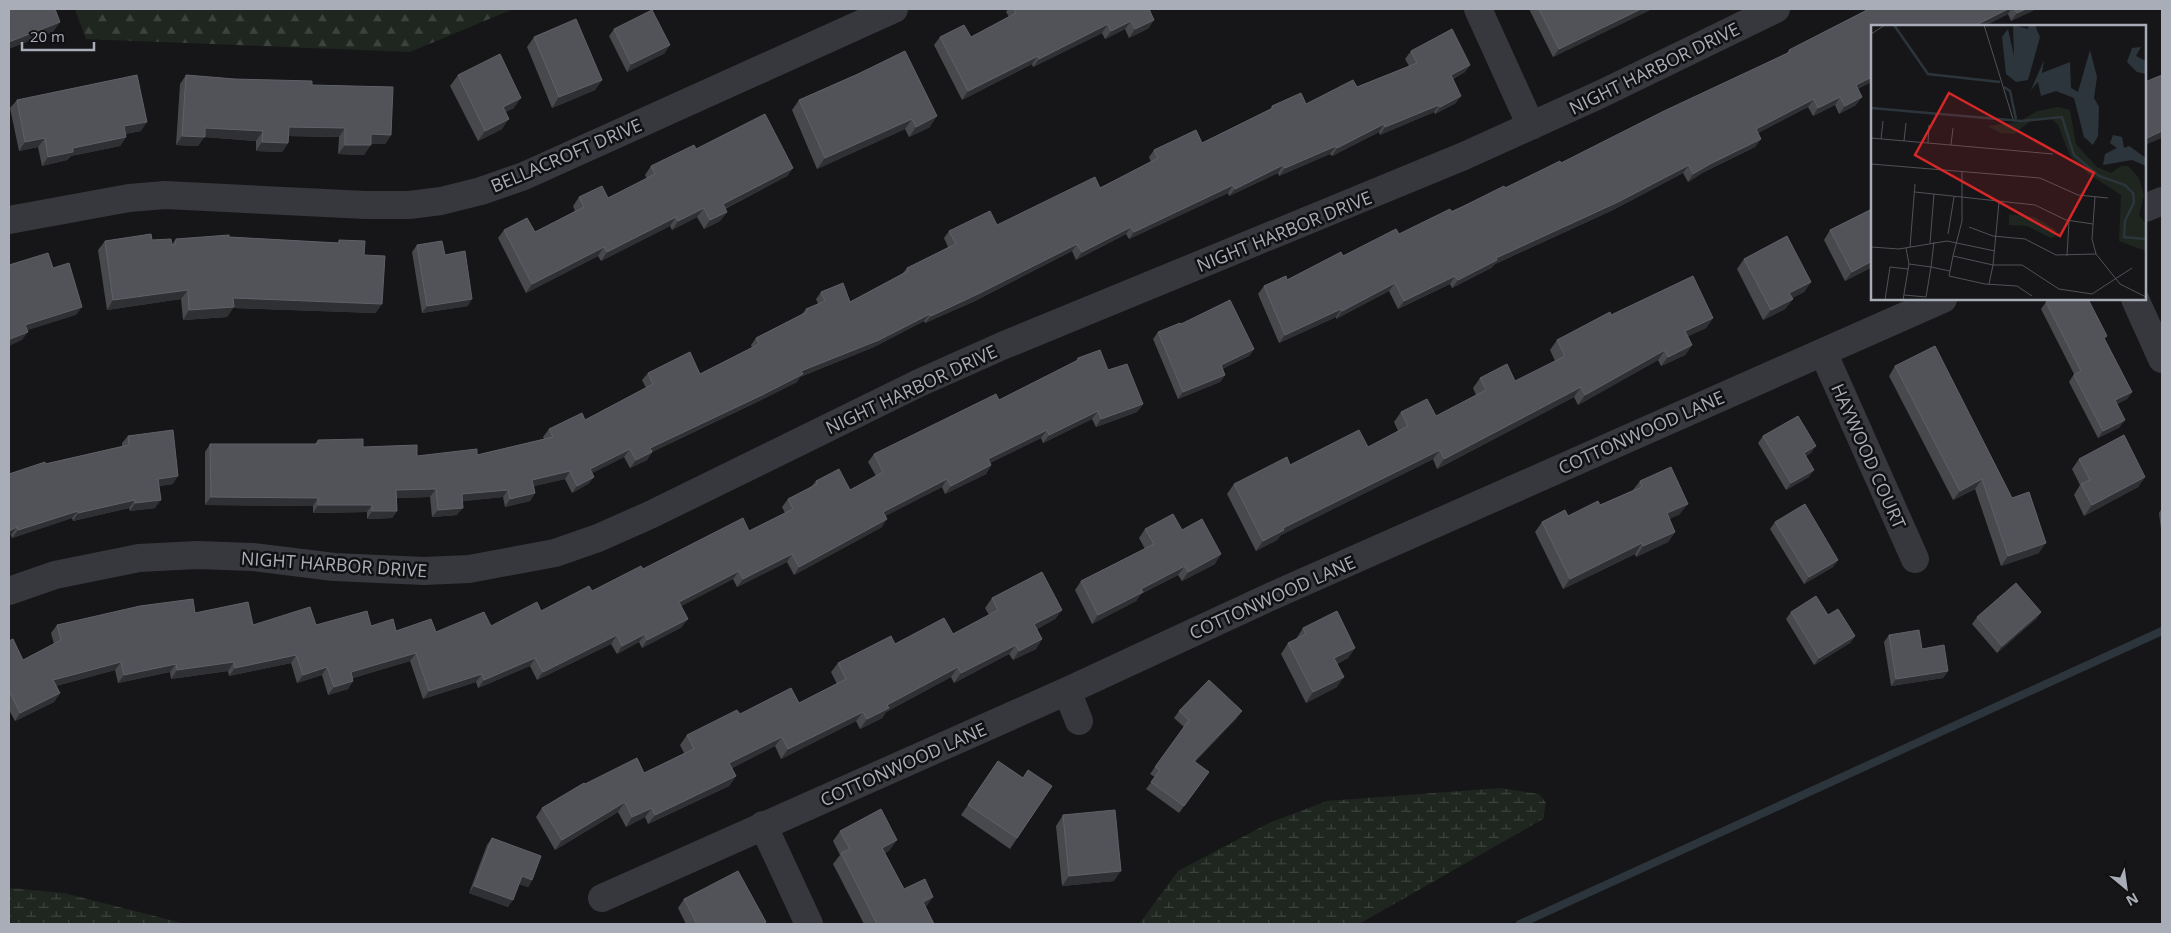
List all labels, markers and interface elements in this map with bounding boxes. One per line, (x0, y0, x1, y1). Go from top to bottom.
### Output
street label: NIGHT HARBOR DRIVE (1565, 16, 1743, 120)
scale bar (22, 20, 95, 52)
inset map (1871, 25, 2146, 300)
text: 20 m (30, 26, 65, 46)
street label: BELLACROFT DRIVE (487, 112, 645, 198)
street label: NIGHT HARBOR DRIVE (1193, 185, 1375, 277)
street label: NIGHT HARBOR DRIVE (821, 339, 1001, 439)
street label: HAYWOOD COURT (1826, 380, 1912, 532)
street label: COTTONWOOD LANE (1554, 385, 1728, 479)
street label: NIGHT HARBOR DRIVE (240, 546, 428, 582)
street label: COTTONWOOD LANE (1185, 550, 1359, 644)
street label: COTTONWOOD LANE (816, 717, 990, 811)
north arrow (2101, 863, 2151, 913)
text: N (2123, 889, 2142, 911)

